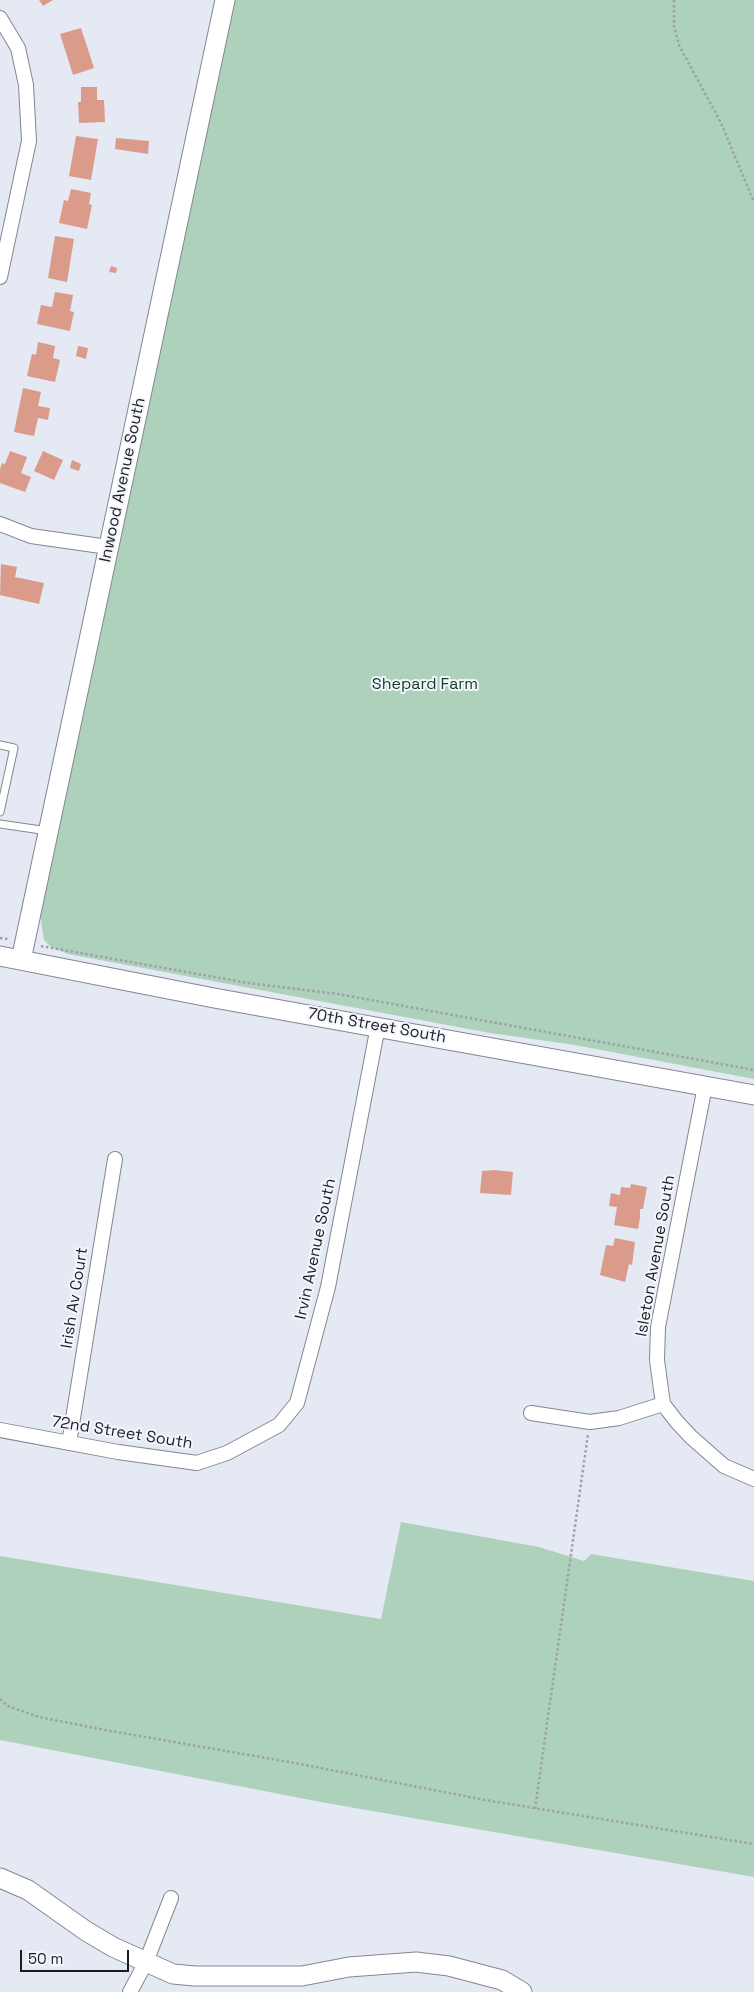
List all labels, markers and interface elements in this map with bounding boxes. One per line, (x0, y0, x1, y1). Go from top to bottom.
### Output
street label: Inwood Avenue South (96, 396, 150, 564)
park label: Shepard Farm (372, 675, 478, 695)
street label: 70th Street South (306, 1004, 448, 1048)
street label: Isleton Avenue South (632, 1174, 680, 1338)
street label: Irvin Avenue South (292, 1177, 340, 1321)
street label: Irish Av Court (58, 1246, 92, 1350)
street label: 72nd Street South (50, 1412, 194, 1454)
scale bar (22, 1940, 131, 1972)
text: 50 m (28, 1949, 63, 1968)

